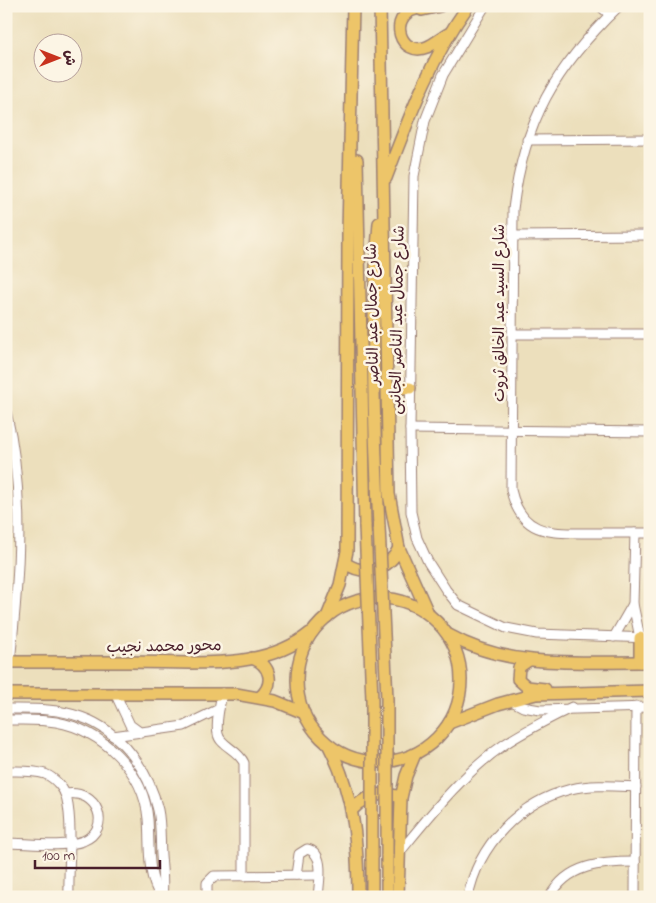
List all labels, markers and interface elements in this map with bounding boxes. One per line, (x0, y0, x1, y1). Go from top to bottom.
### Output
north arrow (32, 32, 82, 82)
text: ش (59, 50, 80, 66)
street label: شارع السيد عبد الخالق ثروت (488, 224, 512, 402)
street label: شارع جمال عبد الناصر الجانبى (384, 225, 412, 415)
street label: شارع جمال عبد الناصر (360, 243, 386, 387)
street label: محور محمد نجيب (106, 634, 222, 660)
scale bar (35, 838, 160, 870)
text: 100 m (42, 845, 75, 867)

